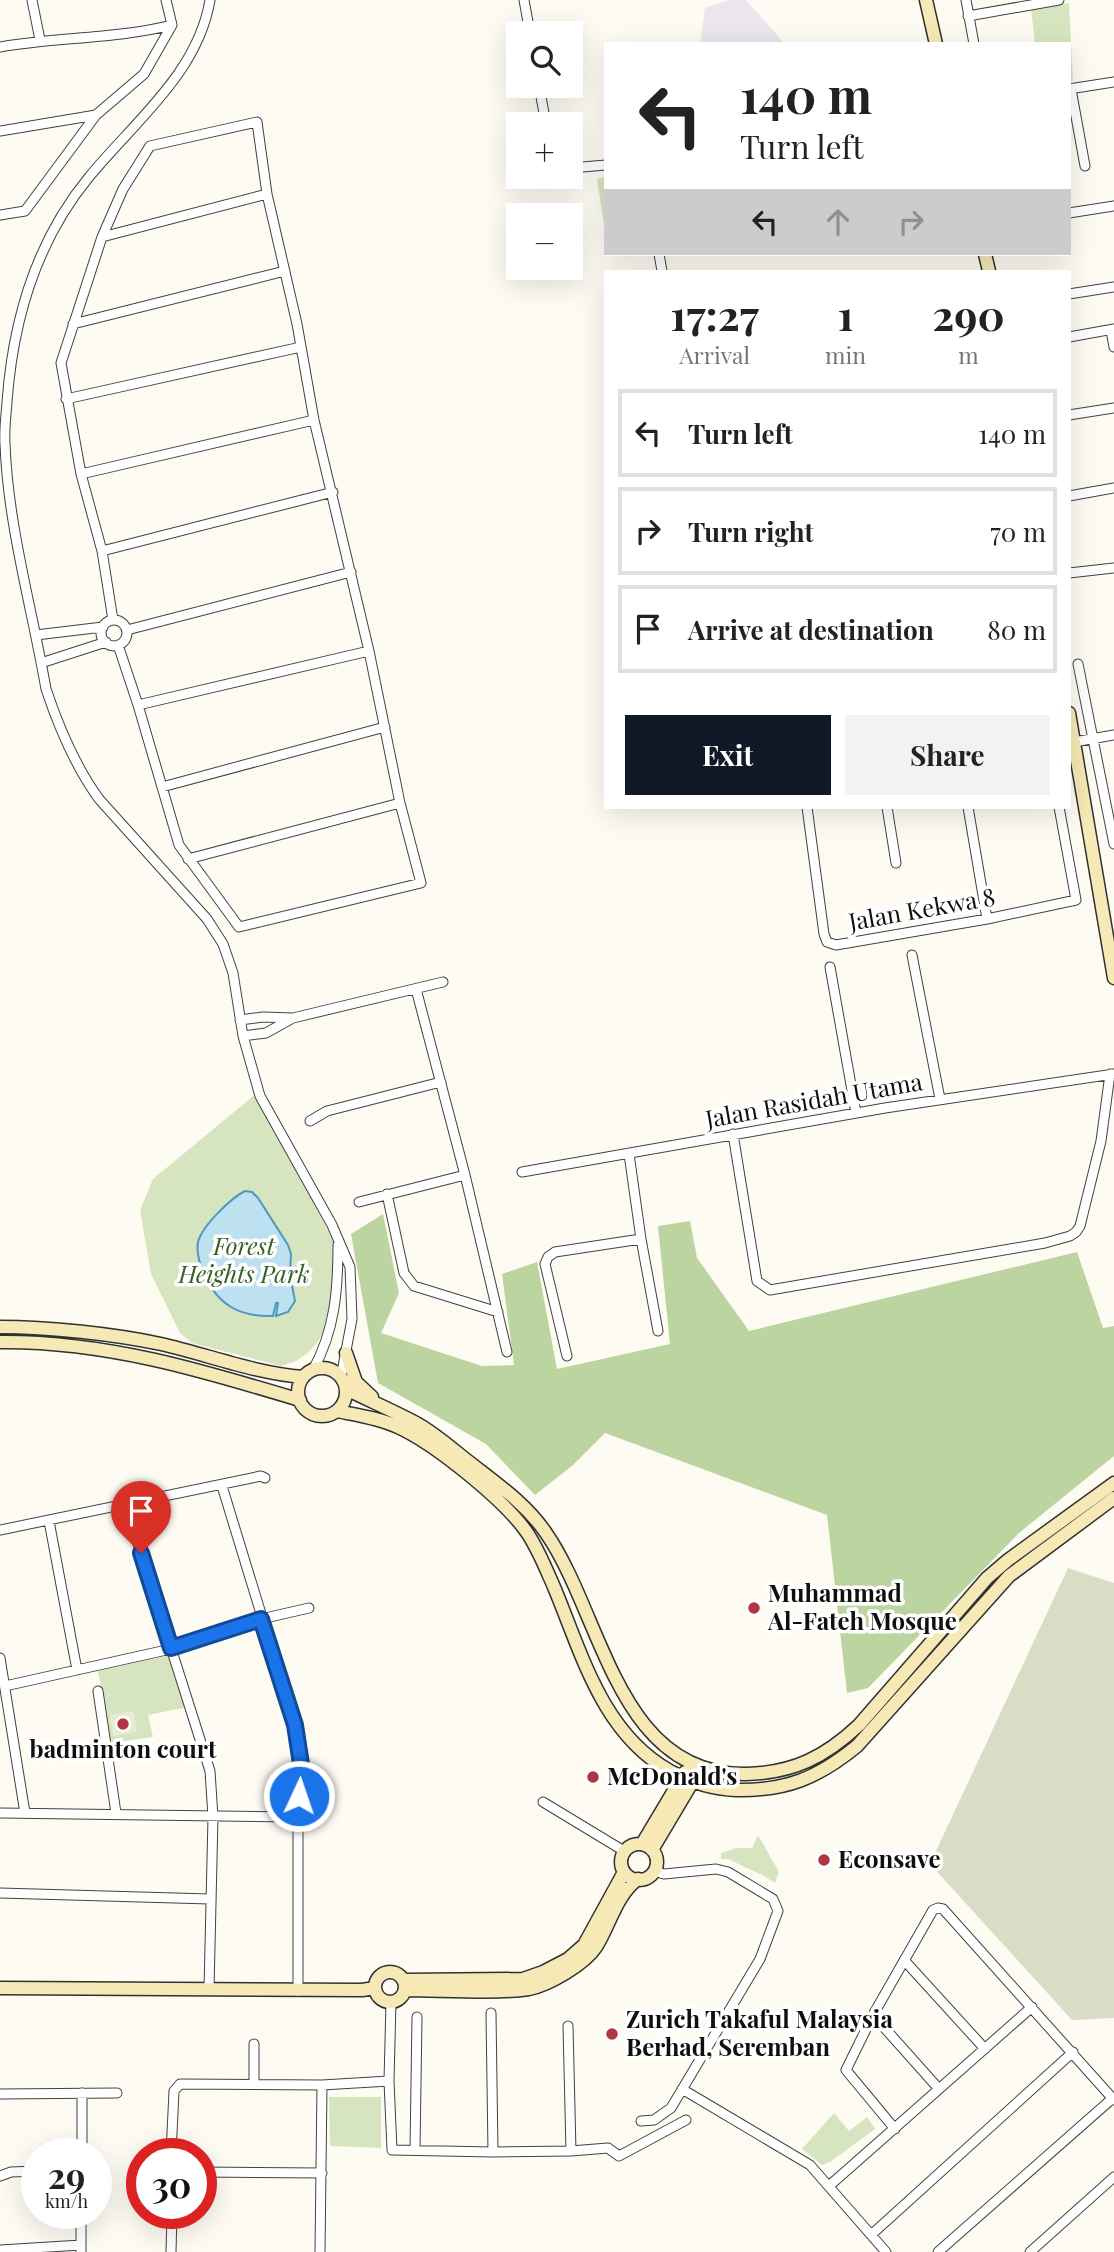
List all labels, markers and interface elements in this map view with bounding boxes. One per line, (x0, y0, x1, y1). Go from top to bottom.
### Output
map controls (506, 21, 583, 280)
button: search (506, 21, 583, 98)
text: 140 m (740, 61, 872, 126)
icon: left (625, 70, 716, 161)
button: + (506, 112, 583, 189)
text: Turn left (740, 124, 864, 167)
button: − (506, 203, 583, 280)
icon: left (746, 203, 784, 241)
icon: ahead (819, 203, 857, 241)
icon: right (892, 203, 930, 241)
text: 17:27 (670, 286, 759, 342)
text: 1 (838, 286, 854, 342)
text: 290 (932, 286, 1005, 342)
text: Arrival (679, 339, 750, 370)
text: min (825, 339, 866, 370)
text: m (958, 339, 979, 370)
icon: left (629, 414, 667, 452)
text: Turn left (688, 416, 793, 451)
text: 140 m (978, 416, 1046, 451)
icon: right (629, 512, 667, 550)
text: Turn right (688, 514, 814, 549)
text: 70 m (990, 514, 1046, 549)
icon: arrive (629, 610, 667, 648)
text: Arrive at destination (688, 612, 934, 647)
text: 80 m (987, 612, 1046, 647)
button: Exit (625, 715, 831, 795)
button: Share (845, 715, 1050, 795)
street label: Jalan Kekwa 8 (845, 879, 997, 937)
street label: Jalan Rasidah Utama (702, 1064, 925, 1134)
park label: Forest Heights Park (178, 1229, 310, 1289)
pin (111, 1481, 171, 1553)
icon: arrive (122, 1492, 160, 1530)
place label: Muhammad Al-Fateh Mosque (767, 1576, 957, 1636)
marker: Muhammad Al-Fateh Mosque (746, 1600, 762, 1616)
marker: badminton court (115, 1716, 131, 1732)
place label: badminton court (30, 1732, 217, 1764)
position arrow (262, 1759, 336, 1833)
place label: McDonald's (607, 1759, 737, 1791)
marker: McDonald's (585, 1769, 601, 1785)
place label: Econsave (838, 1842, 941, 1874)
marker: Econsave (816, 1852, 832, 1868)
place label: Zurich Takaful Malaysia Berhad, Seremban (626, 2002, 893, 2062)
marker: Zurich Takaful Malaysia Berhad, Seremban (604, 2026, 620, 2042)
speed limit sign: 30 (126, 2138, 217, 2229)
text: 29 (48, 2151, 85, 2198)
text: km/h (45, 2189, 88, 2213)

